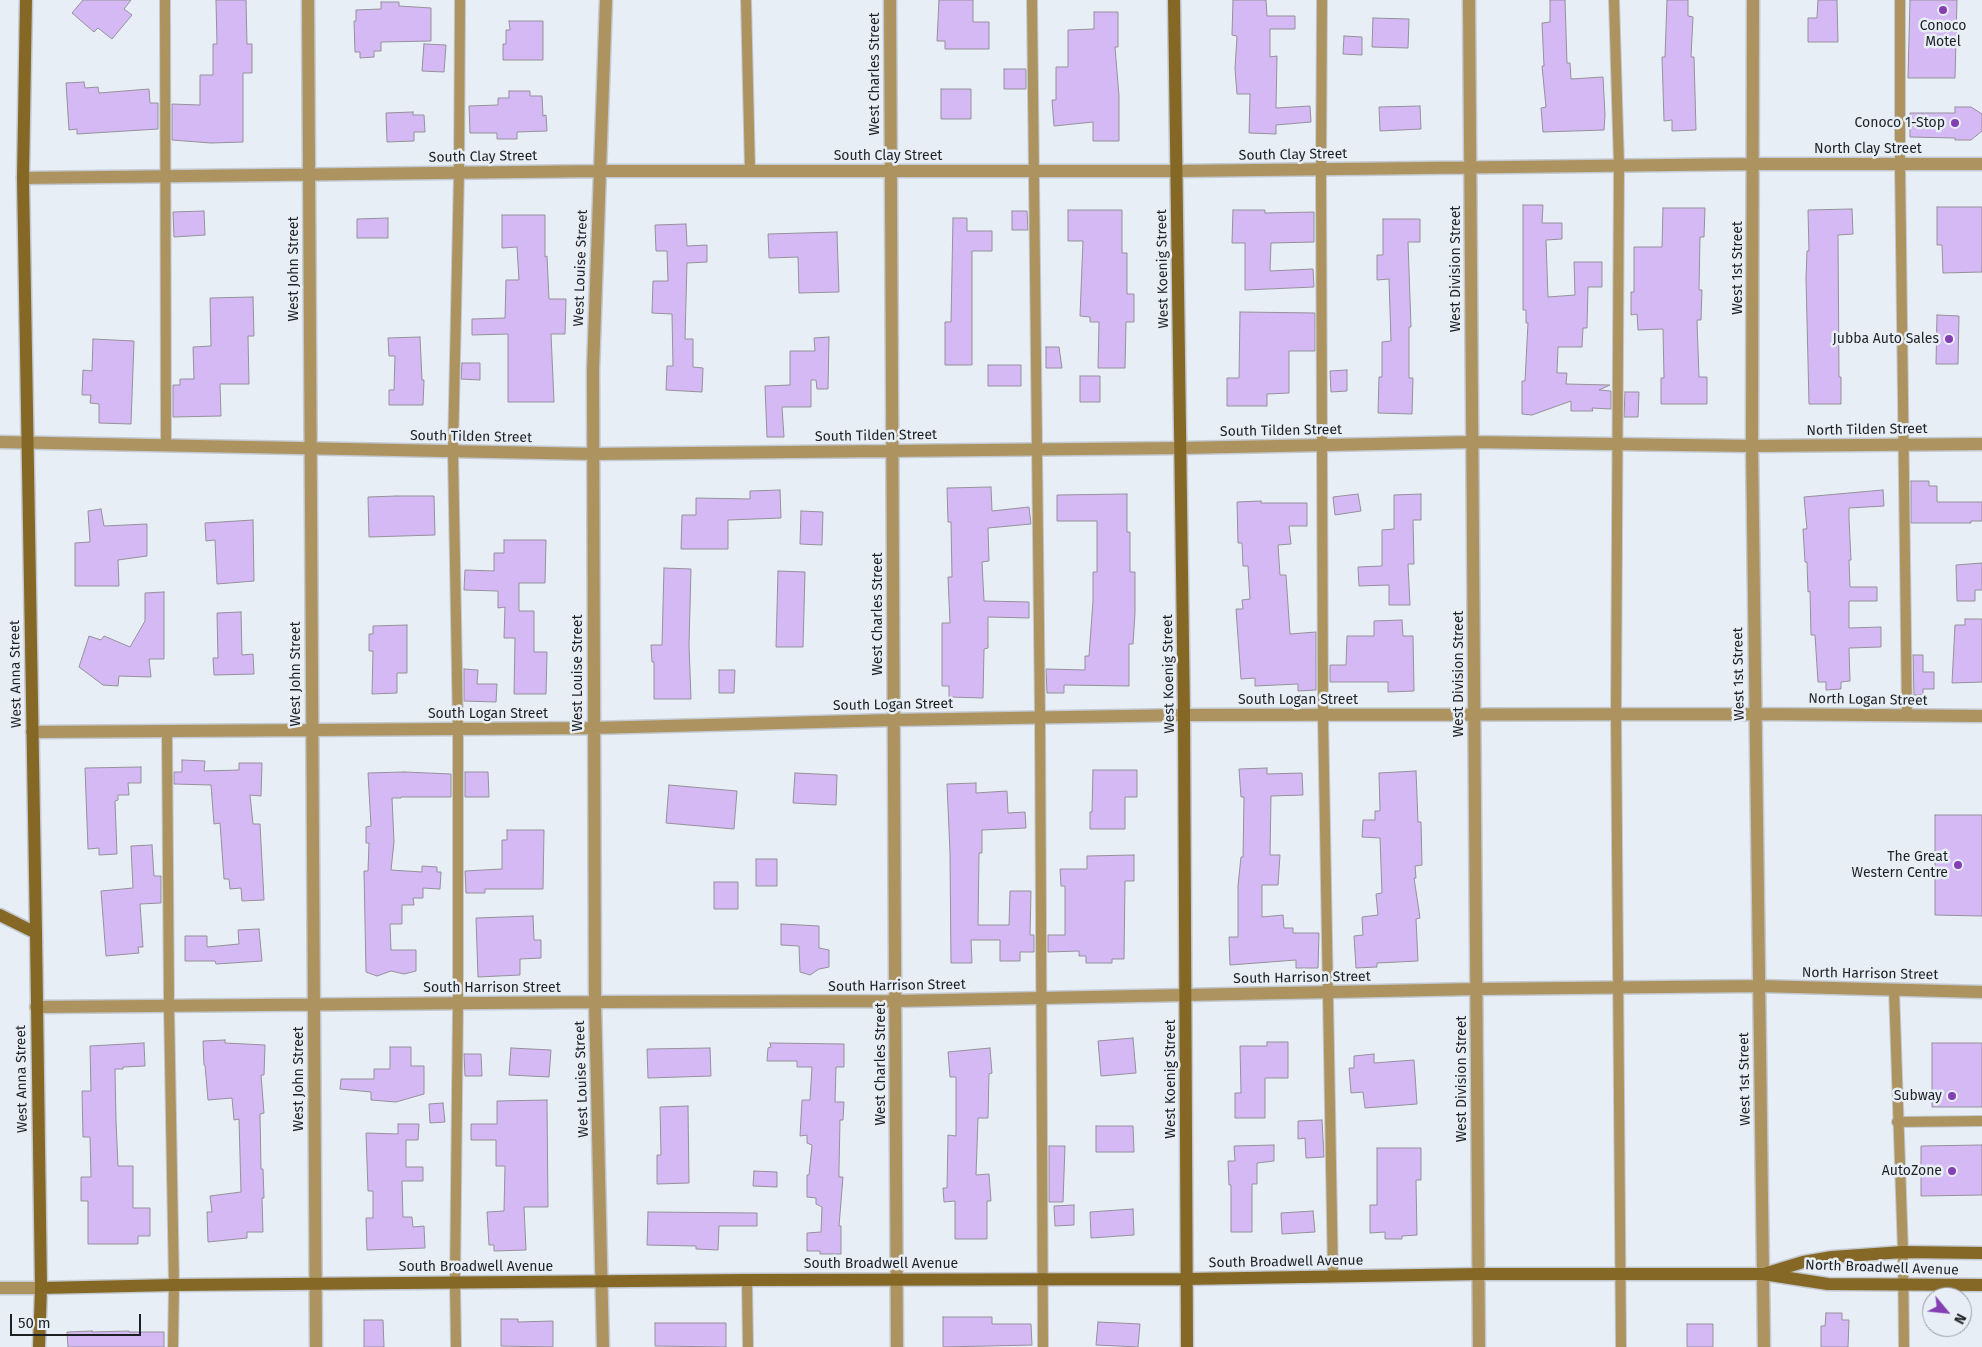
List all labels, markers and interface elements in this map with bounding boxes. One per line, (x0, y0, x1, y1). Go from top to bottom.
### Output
marker: Conoco Motel (1937, 4, 1949, 16)
street label: West Charles Street (867, 12, 883, 136)
place label: Conoco Motel (1920, 18, 1966, 50)
place label: Conoco 1-Stop (1854, 115, 1945, 131)
marker: Conoco 1-Stop (1949, 117, 1961, 129)
street label: North Clay Street (1814, 141, 1922, 157)
street label: South Clay Street (1239, 146, 1347, 164)
street label: South Clay Street (429, 148, 537, 166)
street label: South Clay Street (834, 148, 942, 164)
street label: West Division Street (1448, 206, 1464, 332)
street label: West Louise Street (571, 209, 591, 327)
street label: West Koenig Street (1154, 209, 1172, 329)
street label: West John Street (286, 217, 302, 321)
street label: West 1st Street (1730, 221, 1746, 315)
place label: Jubba Auto Sales (1833, 331, 1939, 347)
marker: Jubba Auto Sales (1943, 333, 1955, 345)
street label: North Tilden Street (1806, 421, 1928, 439)
street label: South Tilden Street (1220, 422, 1342, 440)
street label: South Tilden Street (815, 427, 937, 445)
street label: South Tilden Street (410, 428, 532, 446)
street label: West Charles Street (870, 552, 886, 676)
street label: West Division Street (1451, 611, 1467, 737)
street label: West Louise Street (570, 614, 586, 732)
street label: West Koenig Street (1160, 614, 1178, 734)
street label: West Anna Street (7, 620, 25, 728)
street label: West John Street (288, 622, 304, 726)
street label: West 1st Street (1730, 627, 1748, 721)
street label: North Logan Street (1808, 691, 1928, 709)
street label: South Logan Street (1238, 692, 1358, 708)
street label: South Logan Street (833, 696, 953, 714)
street label: South Logan Street (428, 706, 548, 722)
place label: The Great Western Centre (1852, 849, 1948, 882)
marker: The Great Western Centre (1952, 859, 1964, 871)
street label: North Harrison Street (1802, 964, 1938, 984)
street label: South Harrison Street (1233, 968, 1371, 988)
street label: South Harrison Street (828, 976, 966, 996)
street label: South Harrison Street (423, 980, 561, 996)
street label: West Charles Street (873, 1002, 889, 1126)
street label: West Division Street (1454, 1016, 1470, 1142)
street label: West Koenig Street (1163, 1019, 1179, 1139)
street label: West Louise Street (572, 1020, 592, 1138)
street label: West Anna Street (13, 1025, 31, 1133)
street label: West John Street (291, 1027, 307, 1131)
street label: West 1st Street (1736, 1032, 1754, 1126)
place label: Subway (1894, 1088, 1942, 1104)
marker: Subway (1946, 1090, 1958, 1102)
place label: AutoZone (1882, 1163, 1942, 1179)
marker: AutoZone (1946, 1165, 1958, 1177)
street label: South Broadwell Avenue (1209, 1252, 1363, 1272)
street label: South Broadwell Avenue (804, 1256, 958, 1272)
street label: North Broadwell Avenue (1805, 1257, 1959, 1279)
street label: South Broadwell Avenue (399, 1259, 553, 1275)
north arrow (1922, 1287, 1972, 1337)
scale bar (12, 1304, 144, 1336)
text: N (1950, 1311, 1969, 1327)
text: 50 m (18, 1314, 51, 1332)

